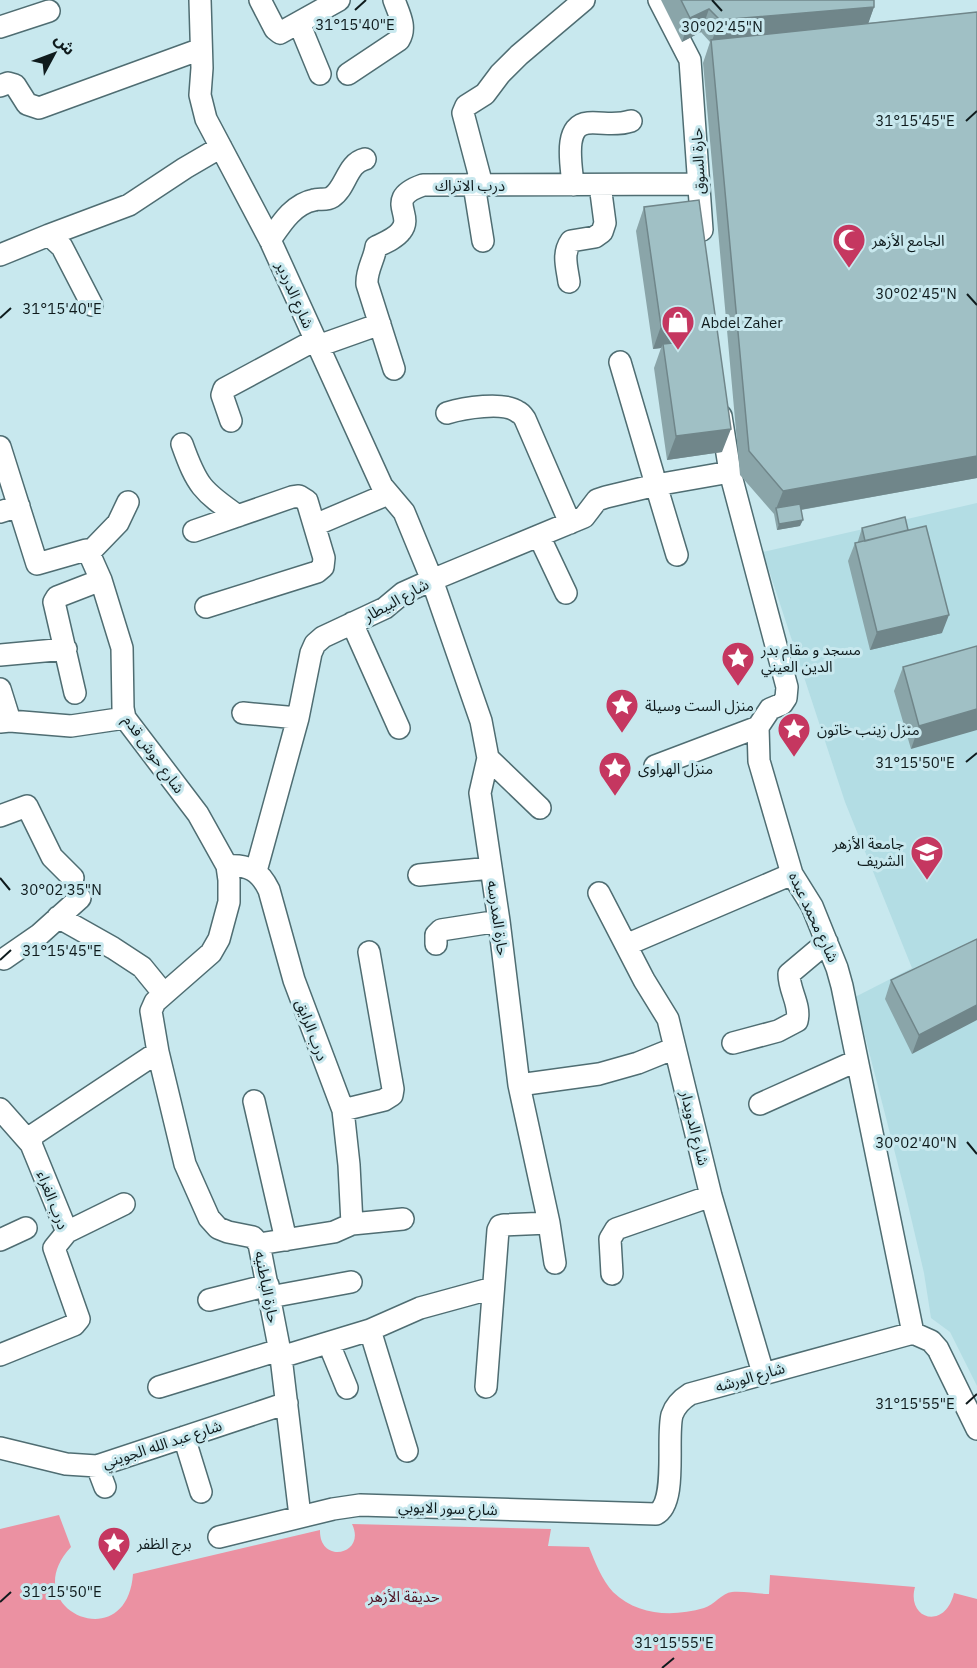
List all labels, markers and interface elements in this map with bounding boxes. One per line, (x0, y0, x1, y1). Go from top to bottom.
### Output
text: 31°15'40"E (315, 15, 395, 34)
text: 30°02'45"N (681, 17, 763, 36)
north arrow (24, 24, 84, 84)
text: ش (51, 29, 80, 59)
text: 31°15'45"E (875, 111, 955, 130)
street label: حارة السوق (687, 127, 709, 195)
street label: درب الاتراك (435, 176, 505, 195)
mosque icon: الجامع الأزهر (831, 222, 867, 269)
place label: الجامع الأزهر (871, 231, 945, 253)
street label: شارع الدردير (269, 258, 318, 333)
text: 30°02'45"N (875, 284, 957, 303)
text: 31°15'40"E (22, 299, 102, 318)
shop icon: Abdel Zaher (660, 304, 696, 351)
place label: Abdel Zaher (701, 313, 783, 332)
street label: شارع البيطار (359, 574, 434, 629)
place icon: مسجد و مقام بدر الدين العيني (720, 640, 756, 687)
place label: مسجد و مقام بدر الدين العيني (760, 640, 861, 678)
place icon: منزل الست وسيلة (604, 687, 640, 734)
place label: منزل الست وسيلة (645, 696, 754, 715)
street label: شارع حوش قدم (117, 711, 189, 799)
place icon: منزل زينب خاتون (776, 711, 812, 758)
place label: منزل زينب خاتون (817, 720, 920, 739)
place icon: منزل الهراوى (597, 750, 633, 797)
text: 31°15'50"E (875, 753, 955, 772)
place label: منزل الهراوى (638, 759, 713, 778)
place label: جامعة الأزهر الشريف (832, 834, 904, 870)
school or university icon: جامعة الأزهر الشريف (909, 834, 945, 881)
street label: شارع محمد عبده (782, 869, 843, 967)
street label: حارة المدرسه (483, 879, 513, 957)
text: 30°02'35"N (20, 880, 102, 899)
text: 31°15'45"E (22, 941, 102, 960)
street label: درب الرايق (291, 997, 332, 1064)
street label: شارع الدويدار (673, 1088, 714, 1168)
text: 30°02'40"N (875, 1133, 957, 1152)
street label: درب الغراء (33, 1168, 73, 1232)
street label: حارة الباطنيه (251, 1249, 283, 1325)
street label: شارع الورشه (713, 1358, 788, 1399)
text: 31°15'55"E (875, 1394, 955, 1413)
street label: شارع عبد الله الجويني (100, 1416, 225, 1475)
street label: شارع سور الايوبي (398, 1497, 498, 1522)
place icon: برج الظفر (96, 1525, 132, 1572)
place label: برج الظفر (136, 1534, 192, 1556)
text: 31°15'50"E (22, 1582, 102, 1601)
park label: حديقة الأزهر (367, 1587, 440, 1606)
text: 31°15'55"E (634, 1633, 714, 1652)

